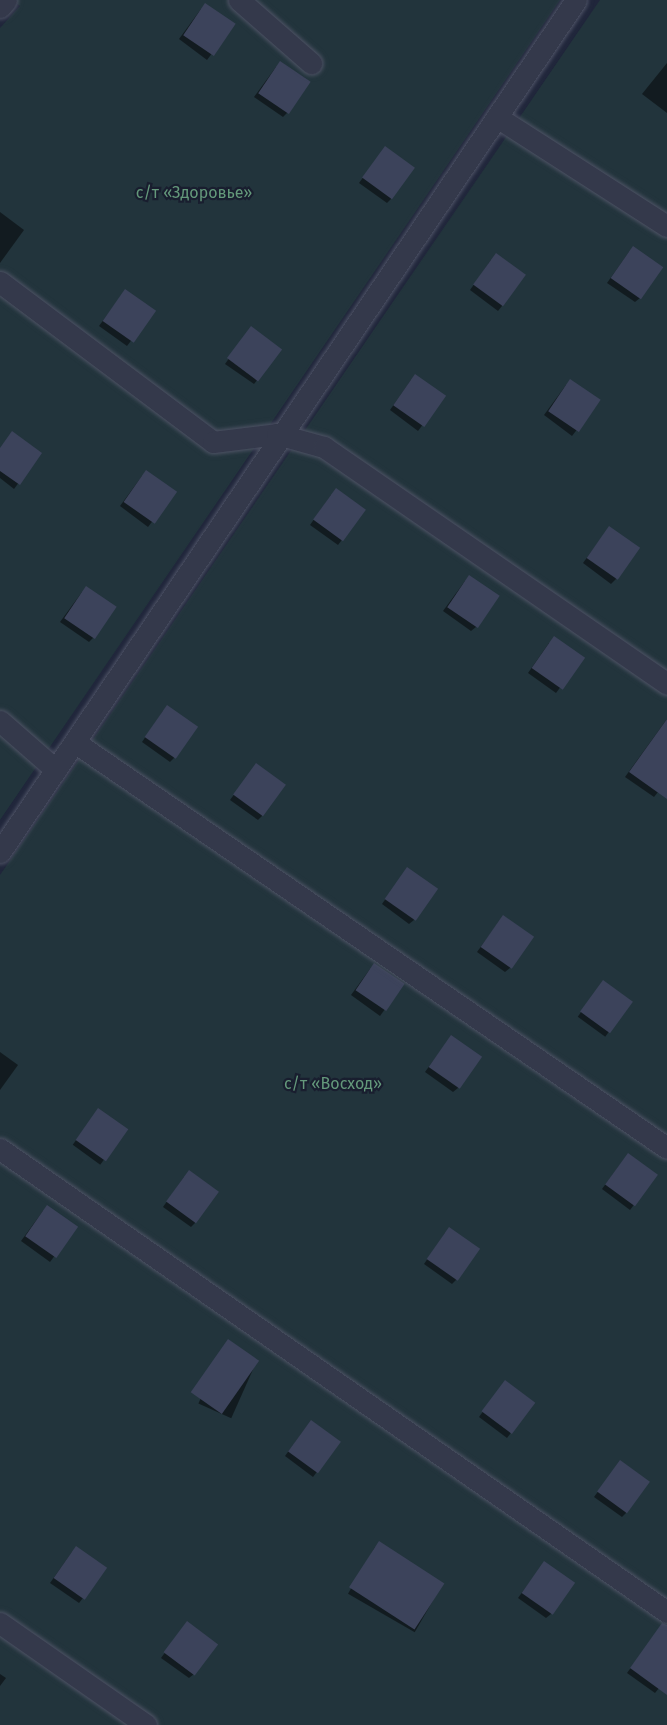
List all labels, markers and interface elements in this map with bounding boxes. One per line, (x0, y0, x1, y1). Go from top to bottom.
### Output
park label: с/т «Здоровье» (136, 183, 252, 203)
park label: с/т «Восход» (284, 1074, 382, 1094)

